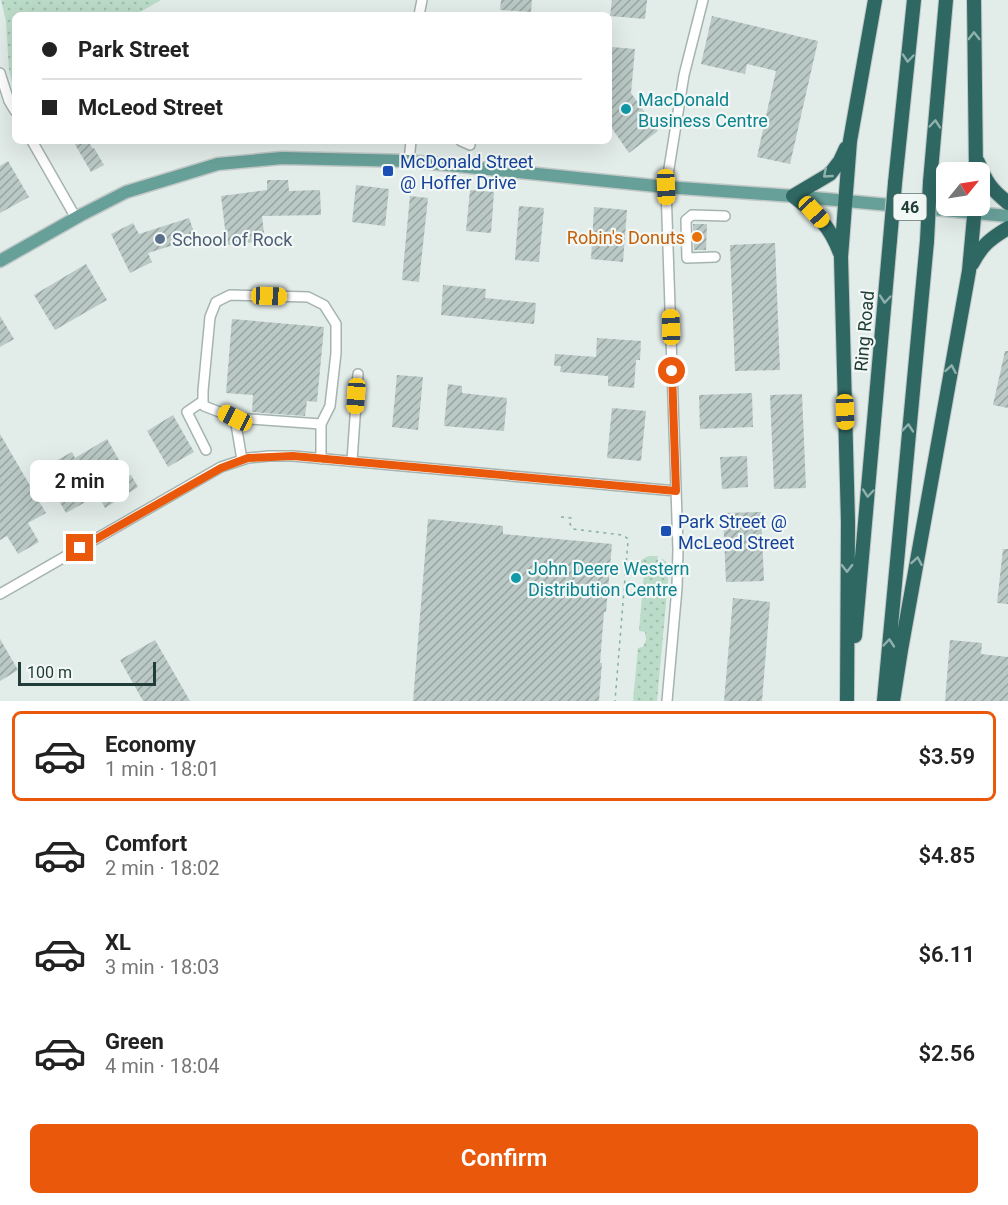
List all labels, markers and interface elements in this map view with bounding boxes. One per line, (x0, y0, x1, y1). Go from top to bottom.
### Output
one-way arrow (968, 32, 980, 41)
text: Park Street (78, 37, 189, 62)
one-way arrow (902, 54, 915, 63)
place label: MacDonald Business Centre (638, 89, 768, 131)
text: McLeod Street (78, 95, 223, 120)
marker: MacDonald Business Centre (619, 102, 633, 116)
one-way arrow (928, 120, 941, 129)
place label: McDonald Street @ Hoffer Drive (400, 151, 534, 193)
north arrow (936, 162, 990, 216)
map controls (936, 162, 990, 216)
marker: McDonald Street @ Hoffer Drive (381, 164, 395, 178)
one-way arrow (823, 166, 834, 177)
car (656, 169, 676, 205)
car (795, 193, 833, 231)
road number: 46 (894, 194, 926, 220)
place label: Robin's Donuts (567, 227, 685, 248)
place label: School of Rock (172, 229, 293, 250)
marker: Robin's Donuts (690, 230, 704, 244)
marker: School of Rock (153, 232, 167, 246)
car (251, 286, 287, 306)
street label: Ring Road (850, 290, 878, 372)
one-way arrow (879, 294, 892, 303)
car (661, 309, 681, 345)
route start (658, 357, 685, 384)
one-way arrow (945, 364, 957, 373)
car (346, 377, 366, 415)
car (835, 394, 855, 430)
car (215, 402, 255, 434)
one-way arrow (902, 423, 915, 432)
callout: 2 min (31, 461, 130, 503)
text: 2 min (54, 469, 105, 493)
one-way arrow (862, 488, 875, 498)
place label: Park Street @ McLeod Street (678, 511, 795, 553)
marker: Park Street @ McLeod Street (659, 524, 673, 538)
route end (66, 534, 93, 561)
one-way arrow (910, 556, 923, 566)
place label: John Deere Western Distribution Centre (528, 558, 689, 600)
one-way arrow (841, 563, 854, 572)
marker: John Deere Western Distribution Centre (509, 571, 523, 585)
one-way arrow (882, 638, 895, 647)
scale bar (18, 659, 156, 686)
text: 100 m (27, 663, 72, 682)
icon: car (33, 729, 87, 783)
text: Economy (105, 732, 196, 757)
text: $3.59 (918, 744, 975, 769)
text: 1 min · 18:01 (105, 757, 220, 781)
icon: car (33, 828, 87, 882)
text: Comfort (105, 831, 187, 856)
text: $4.85 (918, 843, 975, 868)
text: 2 min · 18:02 (105, 856, 220, 880)
icon: car (33, 927, 87, 981)
text: XL (105, 930, 131, 955)
text: $6.11 (918, 942, 975, 967)
text: 3 min · 18:03 (105, 955, 220, 979)
icon: car (33, 1026, 87, 1080)
text: Green (105, 1029, 164, 1054)
text: $2.56 (918, 1041, 975, 1066)
text: 4 min · 18:04 (105, 1054, 220, 1078)
button: Confirm (30, 1124, 978, 1193)

